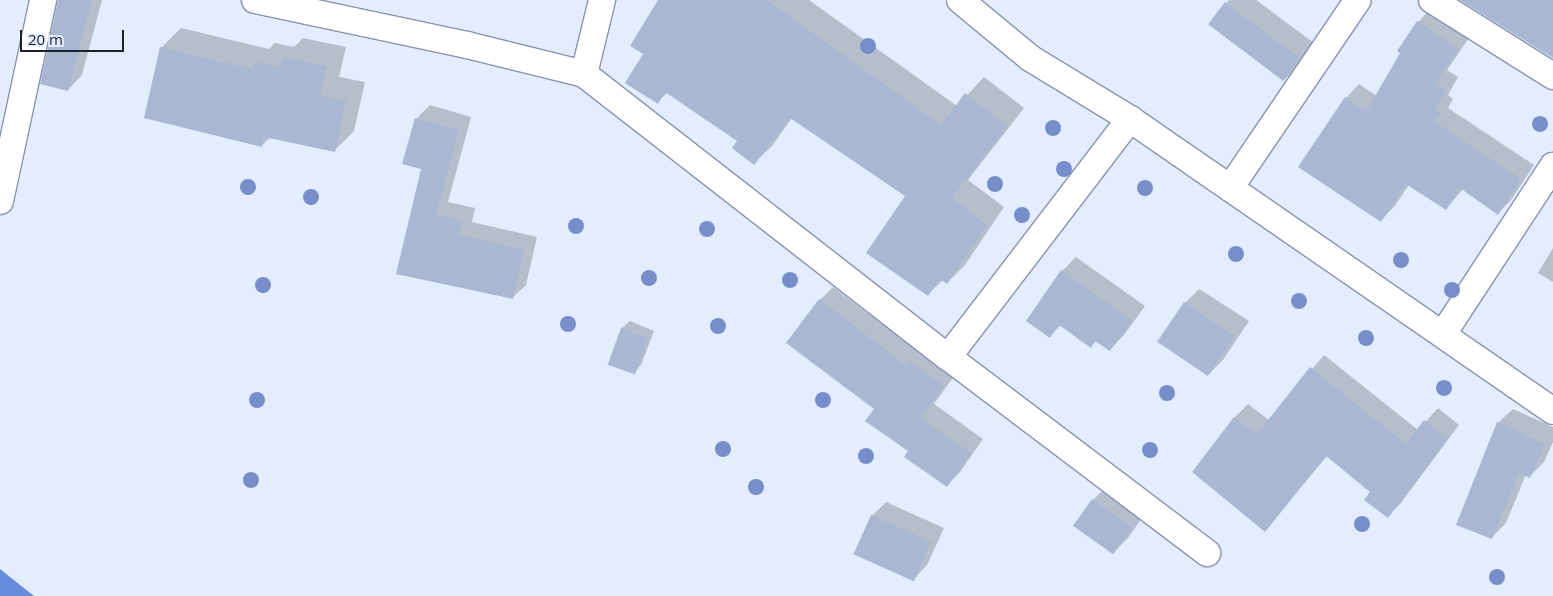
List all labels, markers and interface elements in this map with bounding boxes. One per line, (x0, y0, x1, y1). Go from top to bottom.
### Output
scale bar (22, 20, 126, 52)
text: 20 m (28, 29, 63, 49)

